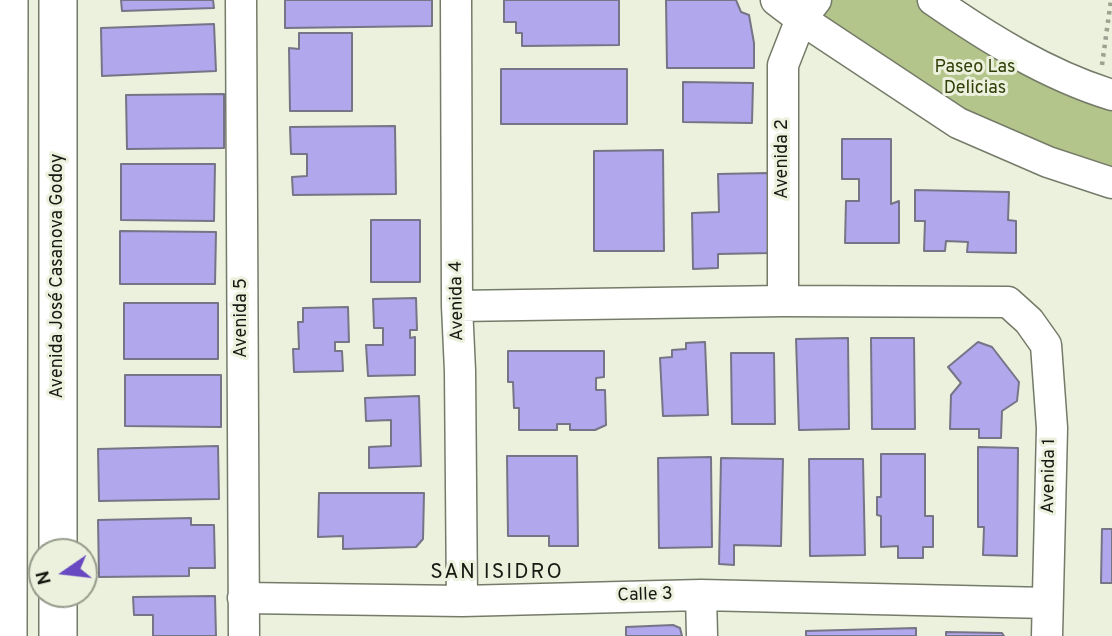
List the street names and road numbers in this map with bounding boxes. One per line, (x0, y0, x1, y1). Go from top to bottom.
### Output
street label: Avenida 2 (772, 119, 794, 199)
street label: Avenida José Casanova Godoy (47, 154, 69, 398)
street label: Avenida 4 (447, 261, 469, 341)
street label: Avenida 5 (231, 278, 253, 358)
street label: Avenida 1 (1039, 438, 1061, 514)
street label: Calle 3 (617, 584, 673, 608)

